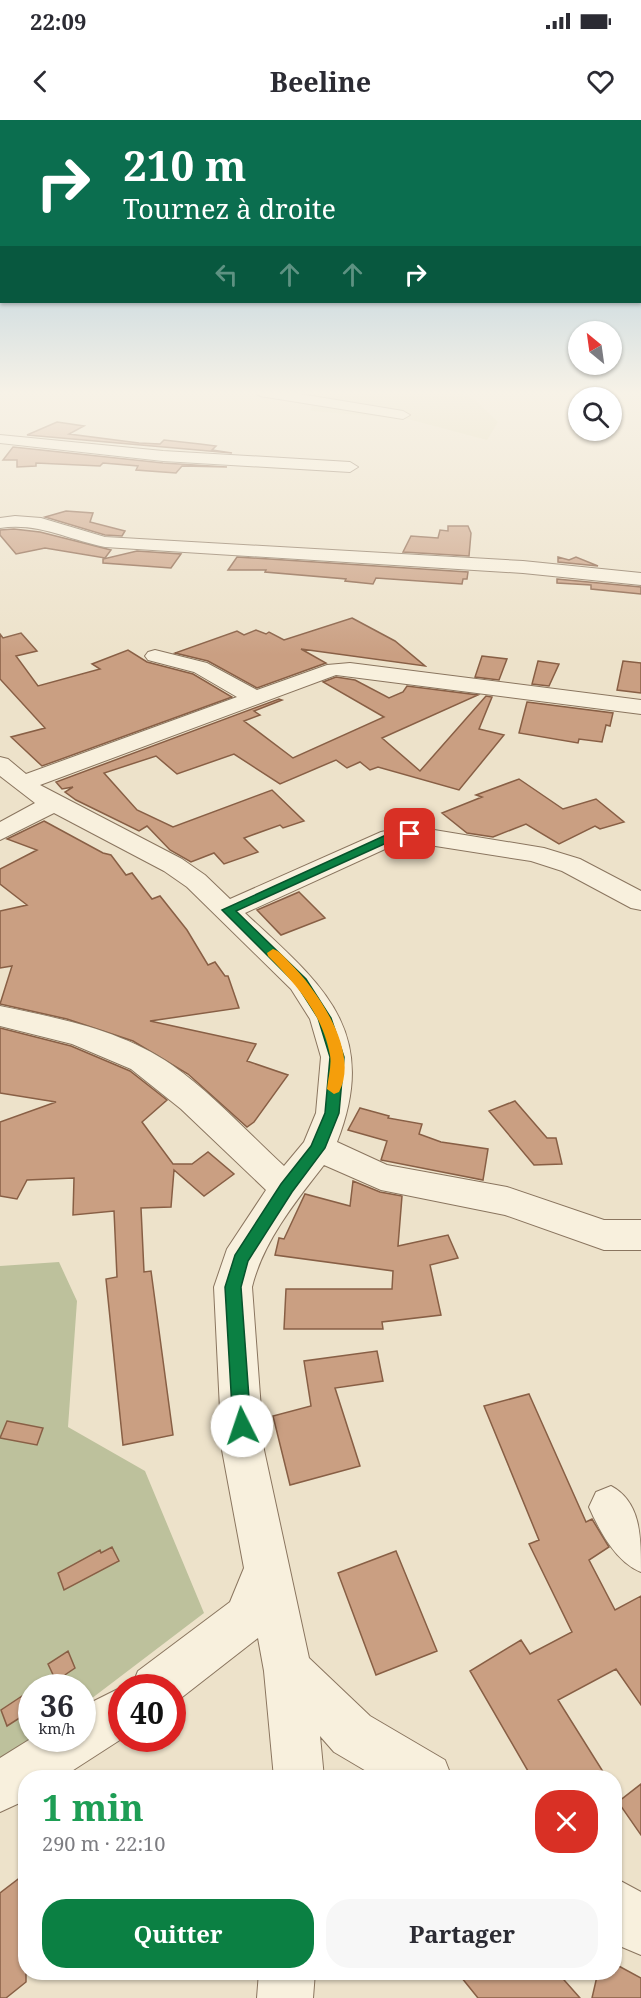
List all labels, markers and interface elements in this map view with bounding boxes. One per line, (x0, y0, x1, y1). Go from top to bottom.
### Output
text: 22:09 (30, 6, 86, 36)
text: Beeline (270, 63, 371, 100)
icon: back (24, 65, 57, 98)
icon: heart (584, 65, 617, 98)
text: 210 m (123, 136, 247, 193)
icon: right (24, 144, 102, 222)
text: Tournez à droite (123, 190, 336, 227)
icon: left (210, 258, 243, 291)
icon: ahead (273, 258, 306, 291)
icon: ahead (336, 258, 369, 291)
icon: right (399, 258, 432, 291)
north arrow (568, 321, 622, 375)
map controls (568, 321, 622, 441)
button: search (568, 387, 622, 441)
pin (384, 808, 435, 859)
icon: arrive (393, 817, 426, 850)
position arrow (210, 1394, 274, 1458)
speed limit sign: 40 (108, 1674, 186, 1752)
text: 36 (40, 1685, 74, 1726)
text: km/h (39, 1718, 75, 1738)
text: 1 min (42, 1783, 144, 1832)
button: close (535, 1790, 598, 1853)
text: 290 m · 22:10 (42, 1830, 165, 1857)
button: Quitter (42, 1899, 314, 1968)
button: Partager (326, 1899, 598, 1968)

